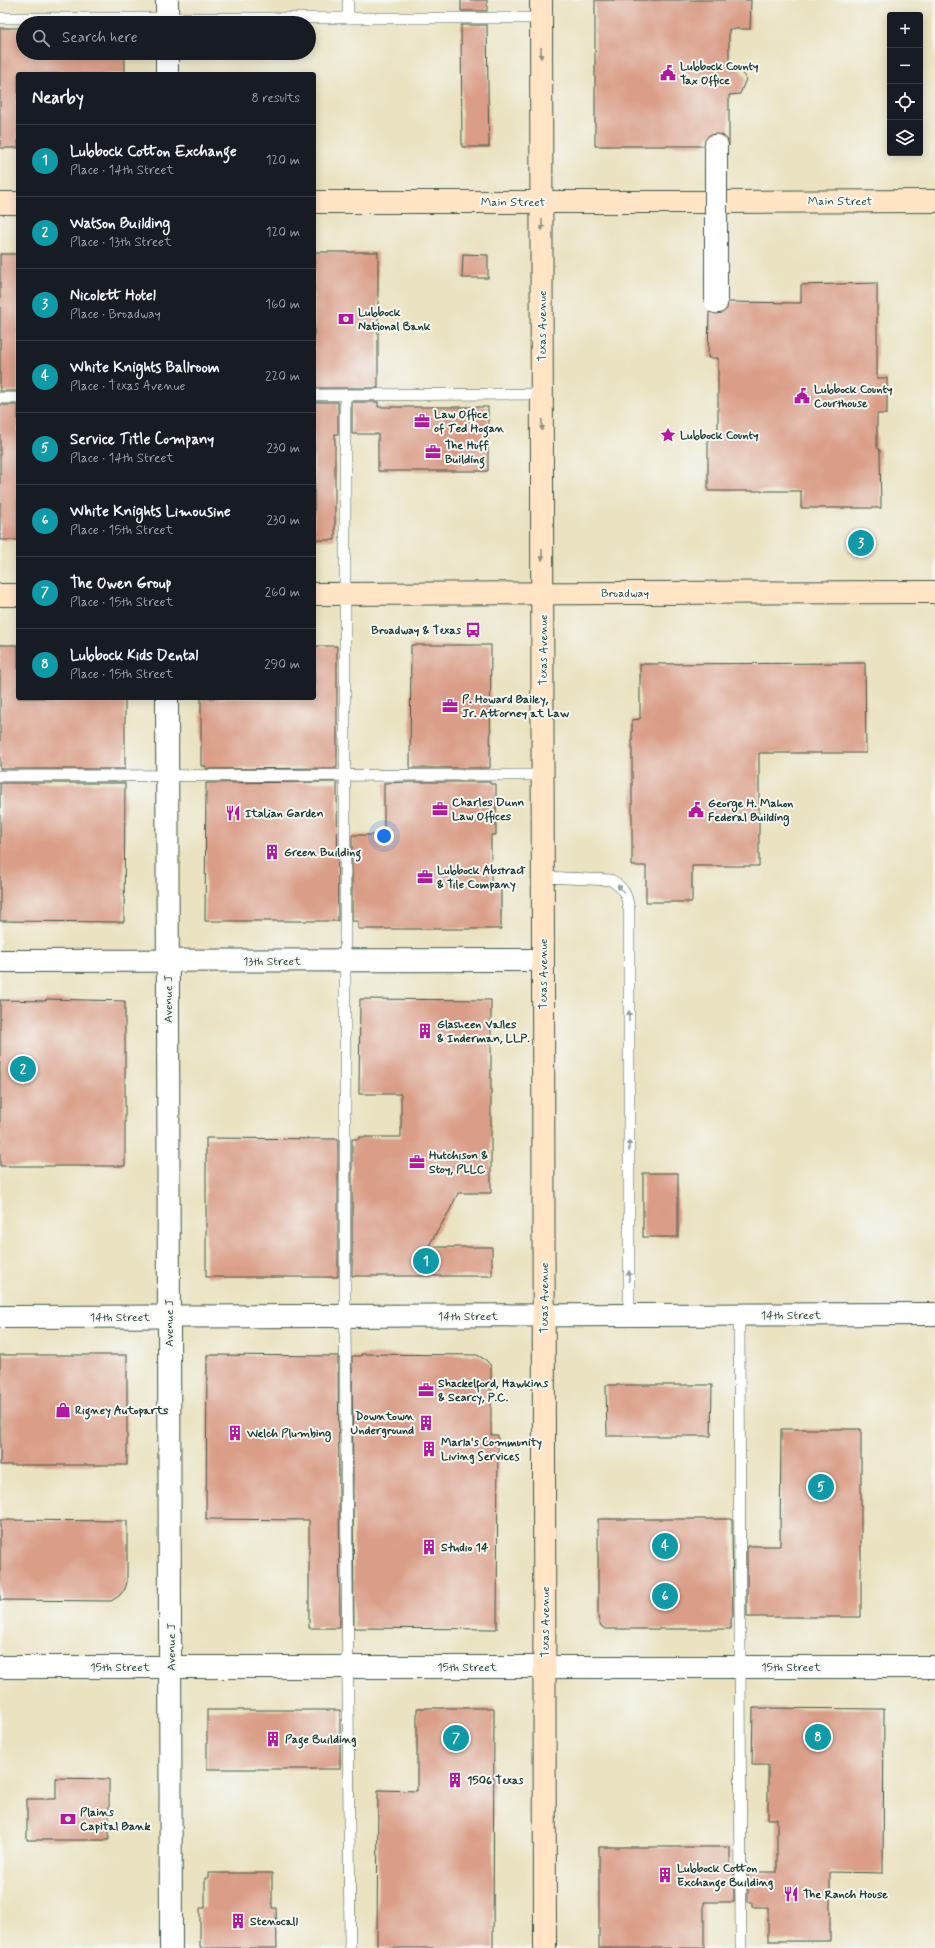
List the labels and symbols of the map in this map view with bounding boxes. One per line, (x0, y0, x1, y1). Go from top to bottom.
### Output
one-way arrow (538, 47, 544, 60)
place label: Lubbock County Tax Office (680, 59, 759, 89)
public building icon: Lubbock County Tax Office (659, 64, 677, 82)
street label: Main Street (808, 194, 873, 210)
street label: Main Street (481, 195, 546, 211)
one-way arrow (539, 219, 545, 232)
street label: Texas Avenue (535, 291, 551, 361)
place label: Lubbock National Bank (358, 305, 431, 335)
bank icon: Lubbock National Bank (337, 310, 355, 328)
place label: Lubbock County Courthouse (814, 382, 893, 412)
public building icon: Lubbock County Courthouse (793, 387, 811, 405)
place label: Law Office of Ted Hogan (434, 407, 505, 438)
office icon: Law Office of Ted Hogan (413, 412, 431, 430)
one-way arrow (539, 419, 545, 432)
place icon: Lubbock County (659, 426, 677, 444)
place label: Lubbock County (680, 428, 759, 444)
place label: The Huff Building (445, 438, 490, 469)
office icon: The Huff Building (424, 443, 442, 461)
pin: 3 (848, 528, 874, 558)
one-way arrow (539, 549, 546, 561)
street label: Broadway (601, 586, 649, 602)
street label: Texas Avenue (536, 615, 552, 685)
bus stop icon: Broadway & Texas (464, 621, 482, 639)
place label: Broadway & Texas (371, 623, 462, 639)
place label: P. Howard Bailey, Jr. Attorney at Law (462, 692, 570, 722)
office icon: P. Howard Bailey, Jr. Attorney at Law (441, 697, 459, 715)
place label: Charles Dunn Law Offices (452, 795, 525, 825)
place label: George H. Mahon Federal Building (708, 796, 793, 827)
office icon: Charles Dunn Law Offices (431, 800, 449, 818)
public building icon: George H. Mahon Federal Building (687, 801, 705, 819)
restaurant icon: Italian Garden (224, 804, 242, 822)
place label: Italian Garden (245, 806, 324, 822)
your location (374, 826, 394, 846)
building icon: Green Building (263, 843, 281, 861)
place label: Green Building (284, 845, 361, 862)
place label: Lubbock Abstract & Tile Company (437, 863, 525, 893)
office icon: Lubbock Abstract & Tile Company (416, 868, 434, 886)
one-way arrow (617, 884, 626, 893)
street label: Texas Avenue (536, 939, 552, 1009)
street label: 13th Street (243, 954, 301, 970)
street label: Avenue J (161, 975, 177, 1023)
one-way arrow (626, 1009, 632, 1022)
place label: Glasheen Valles & Inderman, LLP. (437, 1017, 530, 1047)
building icon: Glasheen Valles & Inderman, LLP. (416, 1022, 434, 1040)
pin: 2 (10, 1054, 36, 1084)
one-way arrow (626, 1139, 632, 1152)
place label: Hutchison & Stoy, PLLC (429, 1148, 488, 1178)
office icon: Hutchison & Stoy, PLLC (408, 1153, 426, 1171)
pin: 1 (413, 1246, 439, 1276)
street label: Texas Avenue (537, 1263, 553, 1333)
one-way arrow (626, 1269, 632, 1282)
street label: Avenue J (162, 1299, 178, 1347)
street label: 14th Street (761, 1308, 821, 1324)
street label: 14th Street (438, 1309, 498, 1325)
street label: 14th Street (90, 1310, 150, 1326)
place label: Shackelford, Hawkins & Searcy, P.C. (438, 1376, 549, 1406)
office icon: Shackelford, Hawkins & Searcy, P.C. (417, 1381, 435, 1399)
shop icon: Rigney Autoparts (54, 1401, 72, 1419)
place label: Rigney Autoparts (75, 1403, 169, 1420)
place label: Downtown Underground (351, 1409, 415, 1439)
building icon: Downtown Underground (417, 1414, 435, 1432)
building icon: Welch Plumbing (226, 1424, 244, 1442)
place label: Welch Plumbing (246, 1426, 331, 1443)
place label: Marla's Community Living Services (441, 1435, 542, 1465)
building icon: Marla's Community Living Services (420, 1440, 438, 1458)
pin: 5 (808, 1472, 834, 1502)
pin: 4 (652, 1531, 678, 1561)
building icon: Studio 14 (420, 1538, 438, 1556)
place label: Studio 14 (441, 1540, 489, 1556)
pin: 6 (652, 1581, 678, 1611)
street label: Texas Avenue (538, 1587, 554, 1657)
street label: Avenue J (164, 1623, 180, 1671)
street label: 15th Street (90, 1660, 150, 1676)
street label: 15th Street (437, 1660, 497, 1676)
street label: 15th Street (761, 1660, 821, 1676)
pin: 8 (805, 1722, 831, 1752)
pin: 7 (443, 1723, 469, 1753)
building icon: Page Building (264, 1730, 282, 1748)
place label: Page Building (285, 1732, 356, 1749)
building icon: 1506 Texas (446, 1771, 464, 1789)
place label: 1506 Texas (467, 1773, 524, 1789)
place label: Plains Capital Bank (80, 1805, 151, 1835)
bank icon: Plains Capital Bank (59, 1810, 77, 1828)
place label: Lubbock Cotton Exchange Building (677, 1861, 773, 1892)
building icon: Lubbock Cotton Exchange Building (656, 1866, 674, 1884)
restaurant icon: The Ranch House (782, 1885, 800, 1903)
place label: The Ranch House (803, 1887, 888, 1903)
building icon: Stenocall (229, 1912, 247, 1930)
place label: Stenocall (250, 1914, 299, 1930)

